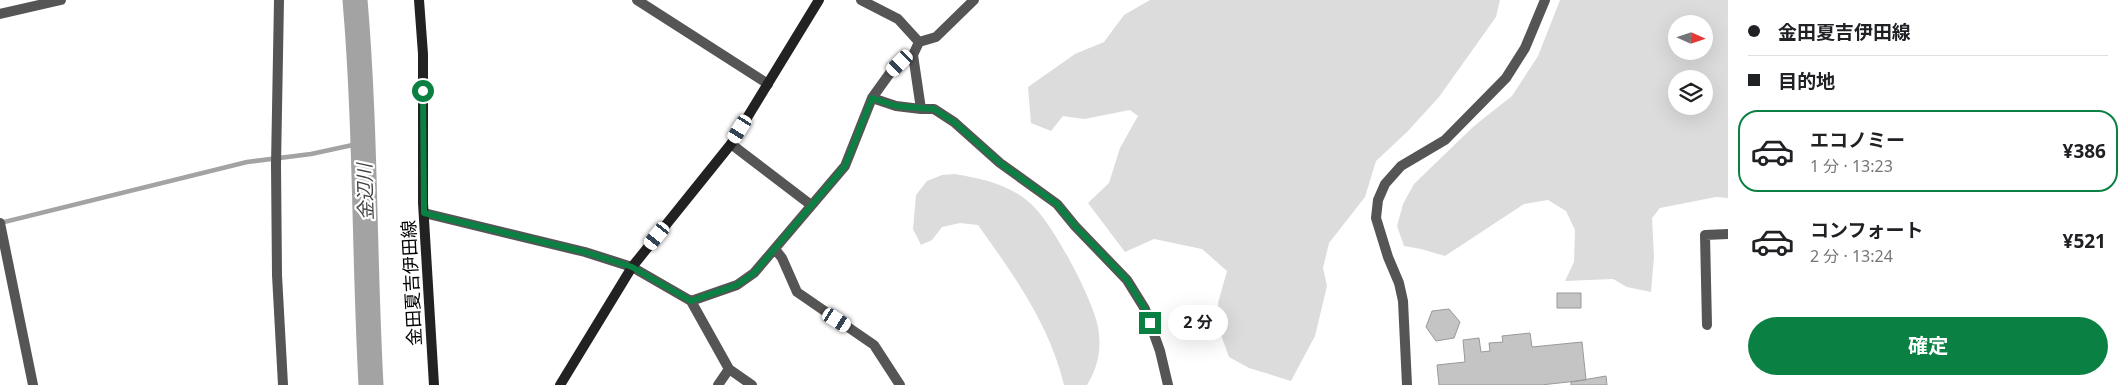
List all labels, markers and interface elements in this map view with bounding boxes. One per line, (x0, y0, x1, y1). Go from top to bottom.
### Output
north arrow (1668, 15, 1712, 60)
map controls (1668, 15, 1713, 115)
text: 金田夏吉伊田線 (1778, 19, 1911, 45)
car (884, 47, 915, 79)
text: 目的地 (1778, 68, 1835, 94)
button: layers (1668, 70, 1713, 115)
route start (412, 80, 434, 102)
car (725, 112, 754, 146)
text: エコノミー (1810, 127, 1905, 153)
icon: car (1750, 129, 1795, 174)
text: ¥386 (2063, 138, 2106, 164)
text: 1 分 · 13:23 (1810, 155, 1893, 177)
water label: 金辺川 (351, 161, 379, 221)
text: コンフォート (1810, 217, 1923, 243)
icon: car (1750, 219, 1795, 264)
street label: 金田夏吉伊田線 (396, 220, 426, 347)
car (641, 220, 672, 252)
text: ¥521 (2063, 228, 2106, 254)
text: 2 分 · 13:24 (1810, 245, 1893, 267)
car (820, 306, 853, 334)
callout: 2 分 (1168, 306, 1228, 340)
text: 2 分 (1183, 311, 1213, 333)
route end (1139, 312, 1161, 334)
button: 確定 (1748, 317, 2108, 375)

